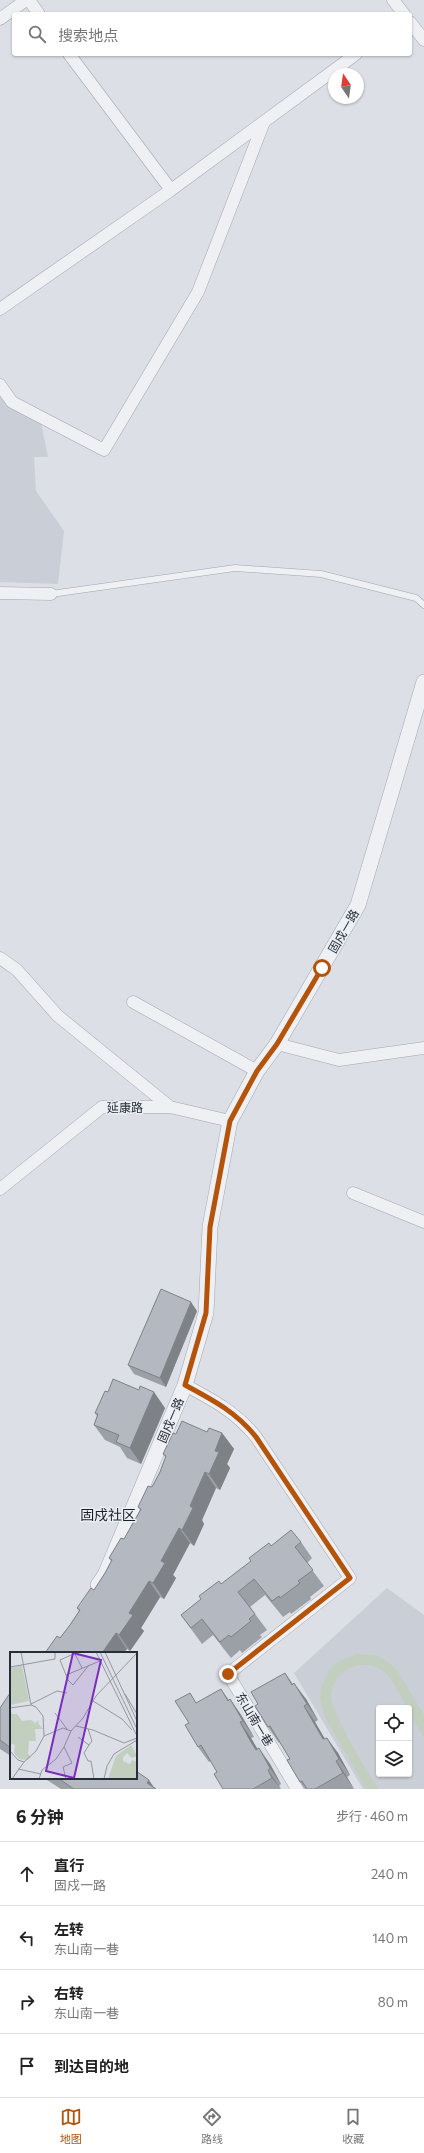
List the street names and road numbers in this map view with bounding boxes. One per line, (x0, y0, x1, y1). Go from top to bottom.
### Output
street label: 固戍一路 (325, 907, 361, 955)
street label: 延康路 (107, 1100, 143, 1114)
street label: 固戍一路 (154, 1395, 186, 1445)
street label: 东山南一巷 (234, 1690, 276, 1748)

